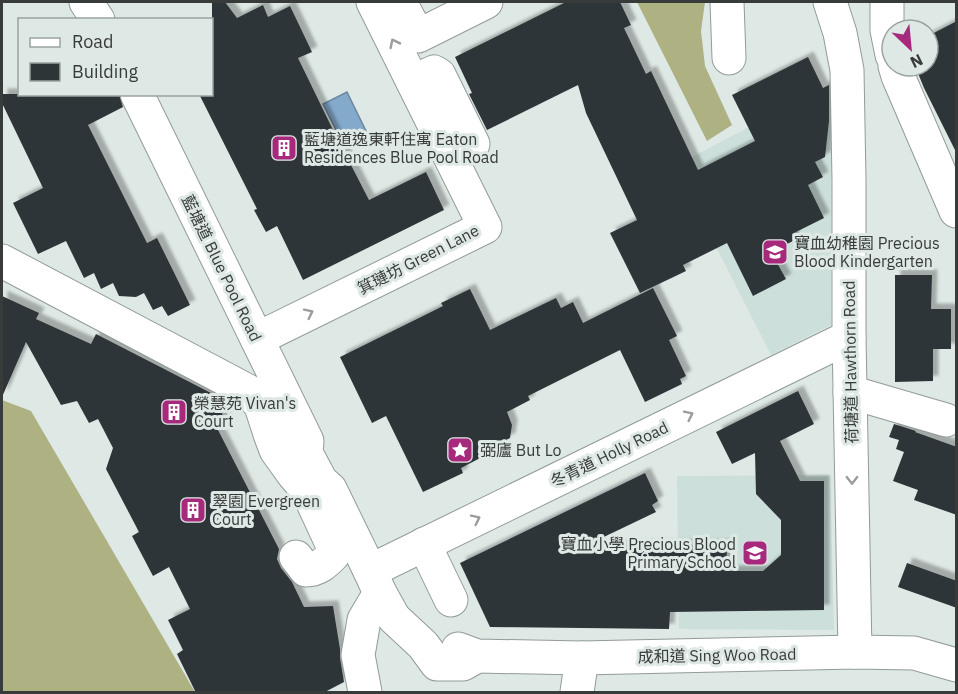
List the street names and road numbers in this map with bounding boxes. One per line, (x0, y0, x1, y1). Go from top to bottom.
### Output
street label: 藍塘道 Blue Pool Road (178, 192, 266, 344)
street label: 箕璉坊 Green Lane (354, 220, 482, 298)
street label: 荷塘道 Hawthorn Road (839, 280, 861, 444)
street label: 冬青道 Holly Road (547, 417, 671, 491)
street label: 成和道 Sing Woo Road (637, 644, 797, 666)

